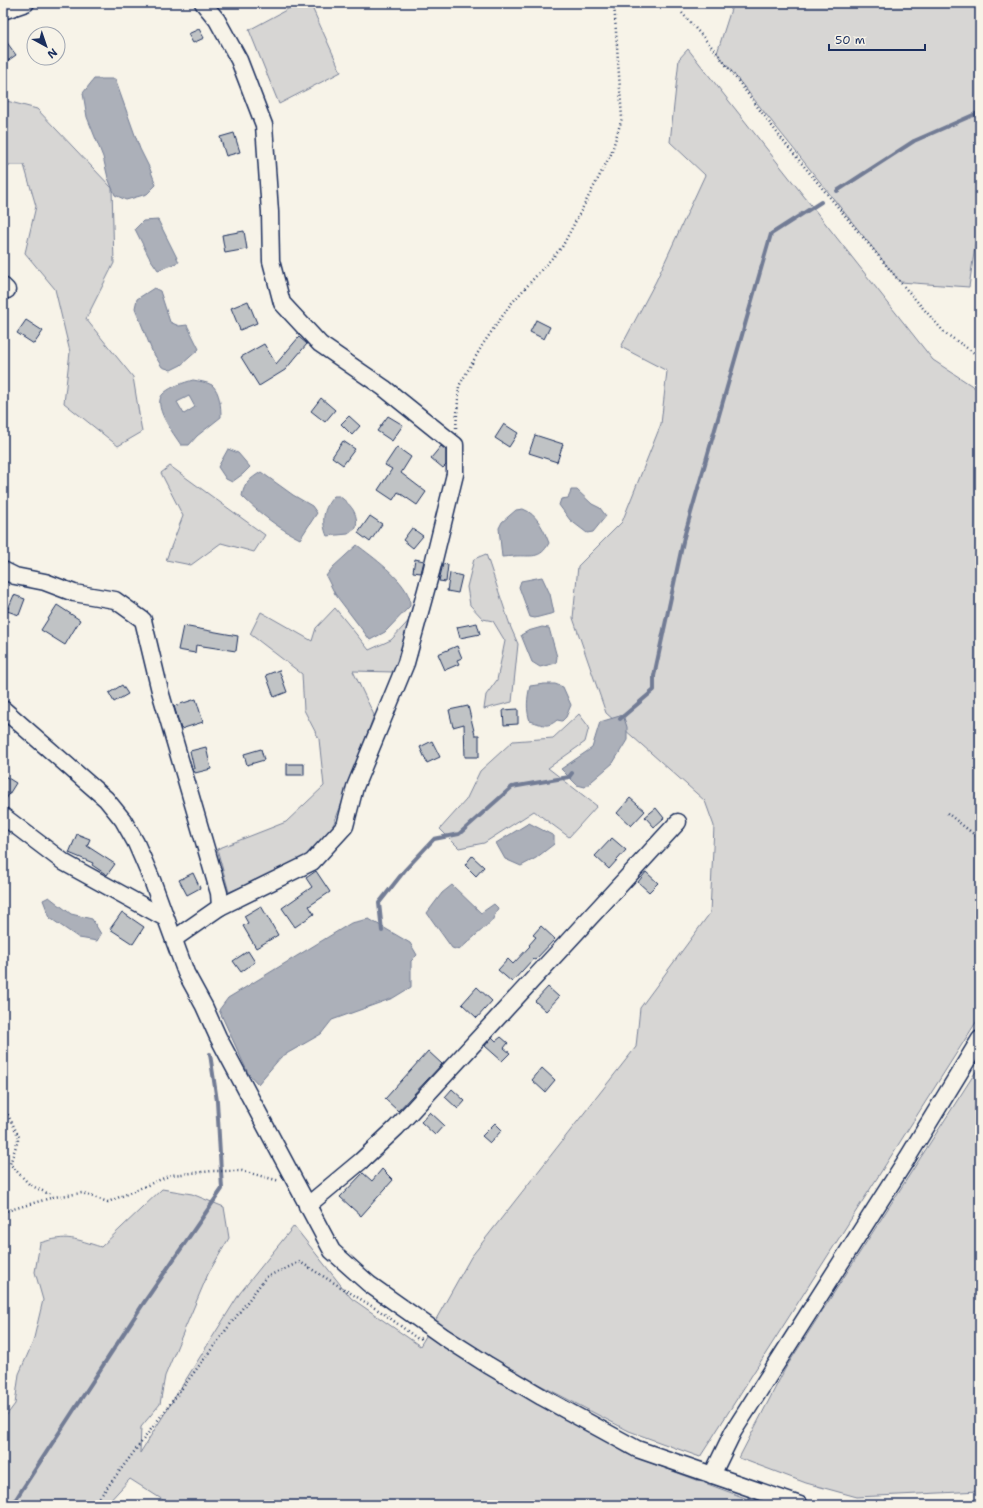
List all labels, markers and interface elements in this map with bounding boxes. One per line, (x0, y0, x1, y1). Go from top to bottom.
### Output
north arrow (26, 26, 66, 66)
scale bar (829, 26, 925, 52)
text: 50 m (835, 32, 865, 48)
text: N (44, 45, 60, 62)

